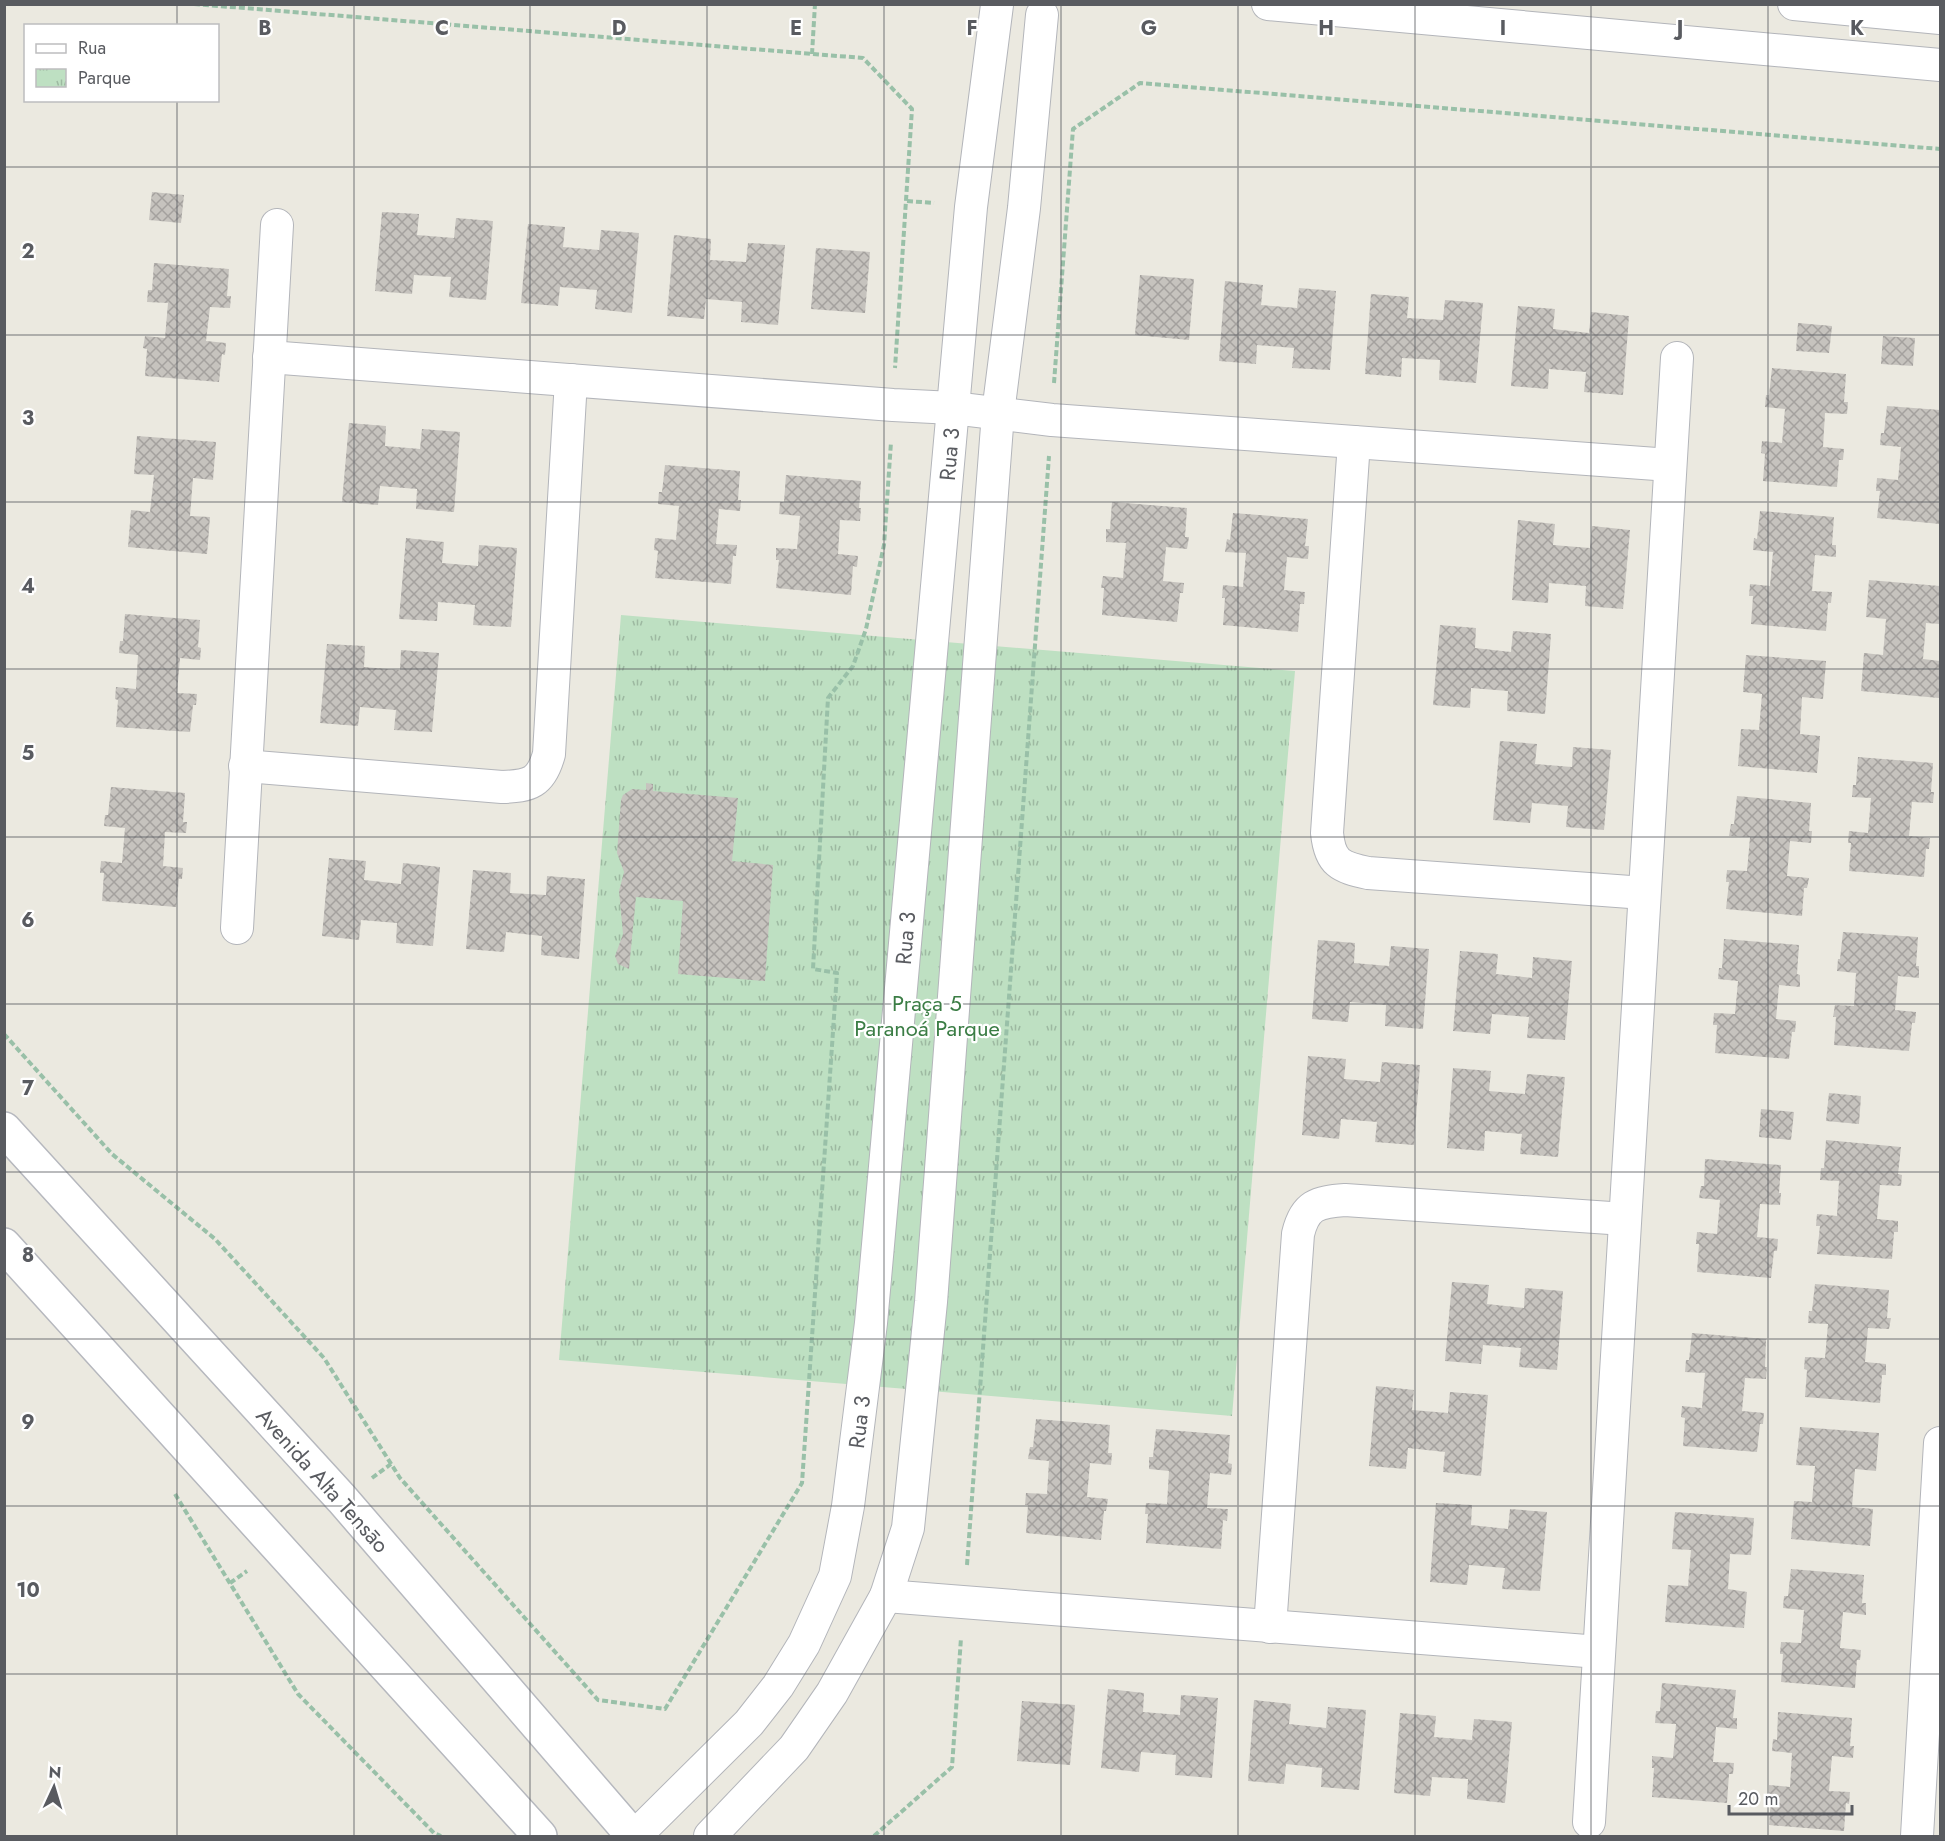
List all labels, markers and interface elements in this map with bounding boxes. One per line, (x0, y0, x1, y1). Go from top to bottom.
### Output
text: B (258, 14, 272, 43)
text: C (435, 14, 449, 43)
text: D (612, 14, 626, 43)
text: E (790, 14, 802, 43)
text: F (966, 14, 978, 43)
text: G (1141, 14, 1157, 43)
text: H (1318, 14, 1334, 43)
text: I (1500, 14, 1506, 43)
text: J (1673, 14, 1683, 43)
text: K (1850, 14, 1864, 43)
legend (24, 24, 219, 102)
text: Rua (78, 35, 106, 61)
text: Parque (78, 65, 131, 91)
text: 2 (21, 237, 35, 266)
text: 3 (22, 404, 34, 433)
street label: Rua 3 (931, 426, 967, 482)
text: 4 (21, 572, 35, 601)
text: 5 (22, 739, 35, 768)
text: 6 (21, 906, 35, 935)
street label: Rua 3 (887, 910, 923, 966)
park label: Praça 5 Paranoá Parque (854, 987, 1000, 1044)
text: 7 (22, 1074, 35, 1103)
text: 8 (22, 1241, 34, 1270)
street label: Rua 3 (840, 1394, 878, 1450)
street label: Avenida Alta Tensāo (249, 1400, 397, 1560)
text: 9 (21, 1408, 35, 1437)
text: 10 (16, 1576, 40, 1605)
north arrow (24, 1757, 84, 1817)
text: N (48, 1761, 62, 1784)
scale bar (1729, 1778, 1852, 1816)
text: 20 m (1738, 1786, 1778, 1812)

